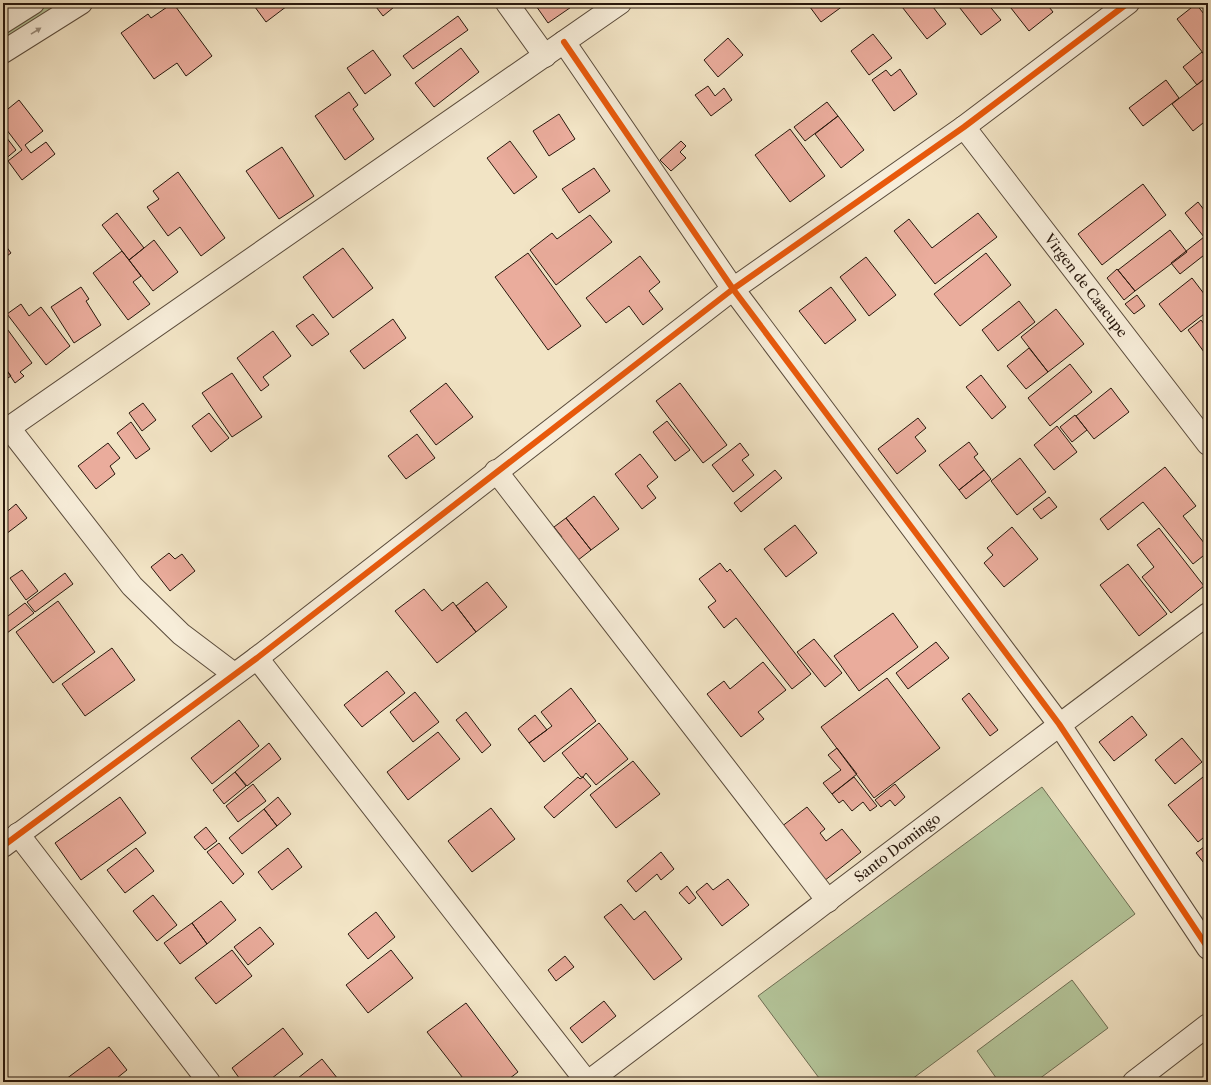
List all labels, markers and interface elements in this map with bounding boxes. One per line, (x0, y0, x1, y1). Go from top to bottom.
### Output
one-way arrow (31, 27, 41, 35)
street label: Virgen de Caacupe (1040, 229, 1132, 341)
street label: Santo Domingo (850, 809, 944, 886)

